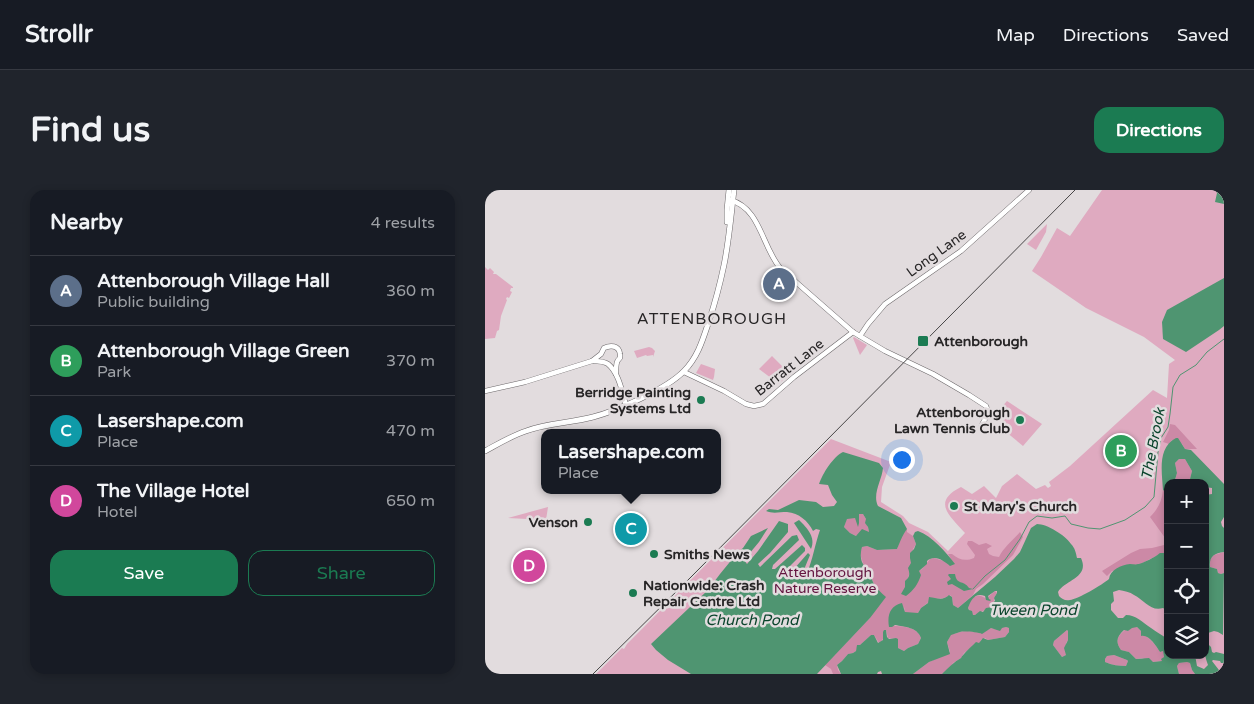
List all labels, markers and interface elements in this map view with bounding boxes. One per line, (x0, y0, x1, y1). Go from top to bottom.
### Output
text: Strollr (25, 20, 93, 49)
text: Map (996, 24, 1035, 46)
text: Directions (1063, 24, 1149, 46)
text: Saved (1177, 24, 1229, 46)
button: Directions (1094, 107, 1224, 153)
text: Find us (30, 109, 150, 151)
text: Nearby (50, 210, 123, 235)
text: 4 results (371, 213, 435, 233)
street label: Long Lane (903, 226, 970, 281)
pin: A (763, 265, 795, 303)
text: Attenborough Village Hall (97, 270, 330, 292)
text: A (60, 281, 72, 301)
text: 360 m (386, 281, 435, 301)
text: Public building (97, 292, 210, 312)
district label: ATTENBOROUGH (637, 309, 787, 329)
place label: Attenborough (934, 333, 1028, 350)
marker: Attenborough (916, 334, 930, 348)
street label: Barratt Lane (751, 335, 827, 400)
text: Attenborough Village Green (97, 340, 350, 362)
text: B (60, 351, 72, 371)
text: 370 m (386, 351, 435, 371)
text: Park (97, 362, 131, 382)
place label: Berridge Painting Systems Ltd (575, 384, 691, 417)
marker: Berridge Painting Systems Ltd (695, 394, 707, 406)
place label: Attenborough Lawn Tennis Club (894, 404, 1010, 437)
water label: The Brook (1137, 405, 1169, 481)
text: Lasershape.com (97, 410, 244, 432)
marker: Attenborough Lawn Tennis Club (1014, 414, 1026, 426)
text: C (60, 421, 72, 441)
text: 470 m (386, 421, 435, 441)
popup (541, 429, 721, 494)
text: Place (97, 432, 138, 452)
pin: B (1105, 432, 1137, 470)
text: Lasershape.com (558, 441, 704, 463)
your location (889, 447, 915, 473)
text: Place (558, 463, 599, 483)
map controls (1164, 479, 1209, 659)
button: + (1164, 479, 1209, 524)
text: The Village Hotel (97, 480, 249, 502)
text: D (60, 491, 72, 511)
text: 650 m (386, 491, 435, 511)
place label: St Mary's Church (964, 498, 1077, 515)
marker: St Mary's Church (948, 500, 960, 512)
text: Hotel (97, 502, 138, 522)
pin: C (615, 510, 647, 548)
place label: Venson (529, 514, 578, 531)
marker: Venson (582, 516, 594, 528)
button: − (1164, 524, 1209, 569)
place label: Smiths News (664, 546, 750, 563)
pin: D (513, 547, 545, 585)
marker: Smiths News (648, 548, 660, 560)
button: Save (50, 550, 238, 596)
button: Share (248, 550, 435, 596)
park label: Attenborough Nature Reserve (774, 564, 876, 597)
button: locate (1164, 569, 1209, 614)
place label: Nationwide: Crash Repair Centre Ltd (643, 577, 764, 610)
marker: Nationwide: Crash Repair Centre Ltd (627, 587, 639, 599)
water label: Tween Pond (989, 601, 1078, 619)
water label: Church Pond (706, 611, 800, 629)
button: layers (1164, 614, 1209, 659)

